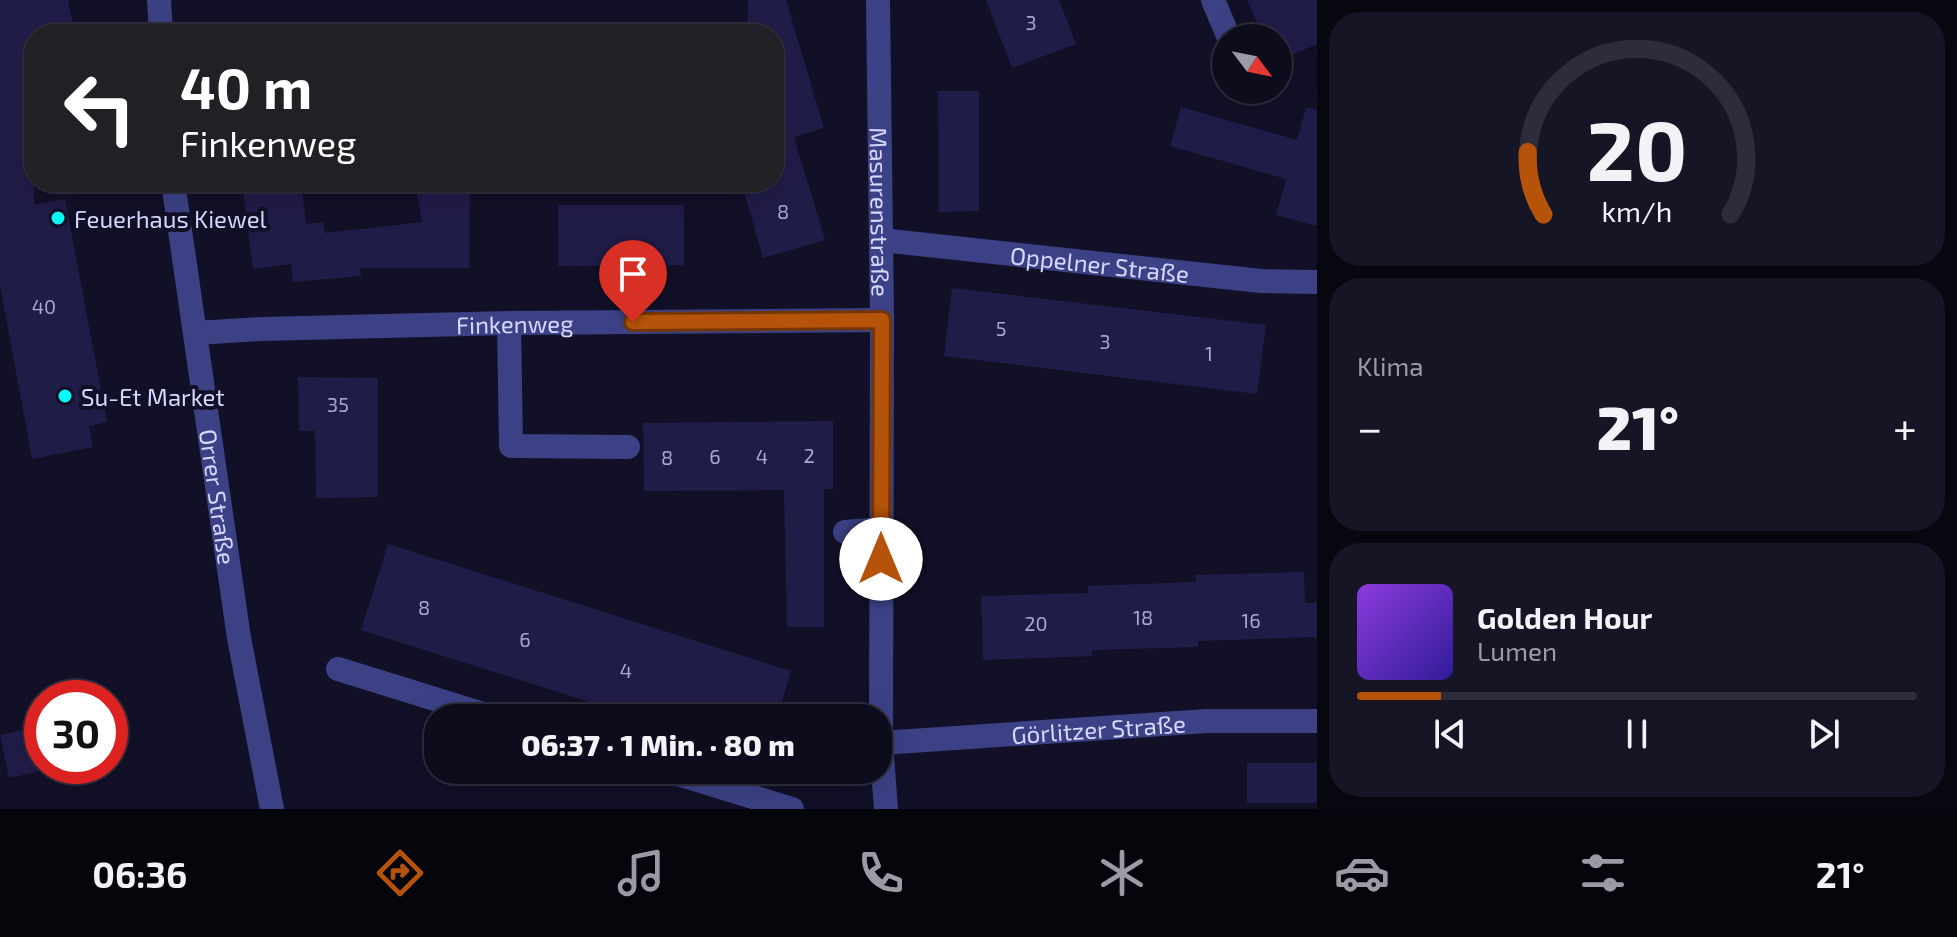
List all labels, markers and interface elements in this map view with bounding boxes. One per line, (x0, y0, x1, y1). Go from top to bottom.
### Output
house number: 3 (1025, 10, 1037, 34)
north arrow (1212, 24, 1292, 104)
map controls (1212, 24, 1292, 104)
text: 40 m (180, 53, 312, 120)
icon: left (48, 56, 152, 160)
text: 20 (1587, 97, 1687, 197)
text: Finkenweg (180, 121, 356, 164)
street label: Masurenstraße (865, 127, 896, 297)
text: km/h (1602, 193, 1672, 228)
house number: 8 (777, 199, 789, 223)
place label: Feuerhaus Kiewel (74, 204, 267, 233)
marker: Feuerhaus Kiewel (49, 209, 67, 227)
pin (599, 240, 667, 322)
street label: Oppelner Straße (1009, 240, 1191, 288)
icon: arrive (611, 252, 655, 296)
house number: 40 (32, 294, 56, 318)
street label: Finkenweg (456, 308, 574, 339)
house number: 5 (996, 316, 1006, 340)
house number: 3 (1099, 329, 1111, 353)
house number: 1 (1205, 341, 1213, 365)
text: Klima (1357, 350, 1424, 381)
place label: Su-Et Market (81, 382, 225, 411)
marker: Su-Et Market (56, 387, 74, 405)
text: 21° (1596, 390, 1679, 462)
house number: 35 (327, 392, 349, 416)
text: − (1357, 400, 1383, 453)
text: + (1893, 400, 1917, 453)
street label: Orrer Straße (194, 427, 243, 566)
house number: 2 (803, 443, 815, 467)
house number: 6 (709, 444, 721, 468)
house number: 4 (756, 444, 768, 468)
house number: 8 (661, 445, 673, 469)
position arrow (839, 517, 923, 601)
house number: 8 (418, 595, 430, 619)
text: Golden Hour (1477, 599, 1652, 635)
house number: 18 (1133, 605, 1153, 629)
house number: 16 (1241, 608, 1261, 632)
house number: 20 (1024, 611, 1048, 635)
house number: 6 (519, 627, 531, 651)
text: Lumen (1477, 635, 1557, 666)
house number: 4 (620, 658, 632, 682)
speed limit sign: 30 (24, 680, 128, 784)
street label: Görlitzer Straße (1010, 708, 1187, 749)
icon: previous (1428, 712, 1472, 756)
icon: pause (1615, 712, 1659, 756)
icon: next (1802, 712, 1846, 756)
text: 06:37 · 1 Min. · 80 m (521, 726, 795, 762)
icon: directions (372, 845, 428, 901)
icon: music (613, 845, 669, 901)
icon: phone (853, 845, 909, 901)
icon: climate (1094, 845, 1150, 901)
icon: car (1334, 845, 1390, 901)
icon: filters (1575, 845, 1631, 901)
text: 06:36 (92, 852, 187, 895)
text: 21° (1816, 852, 1865, 895)

